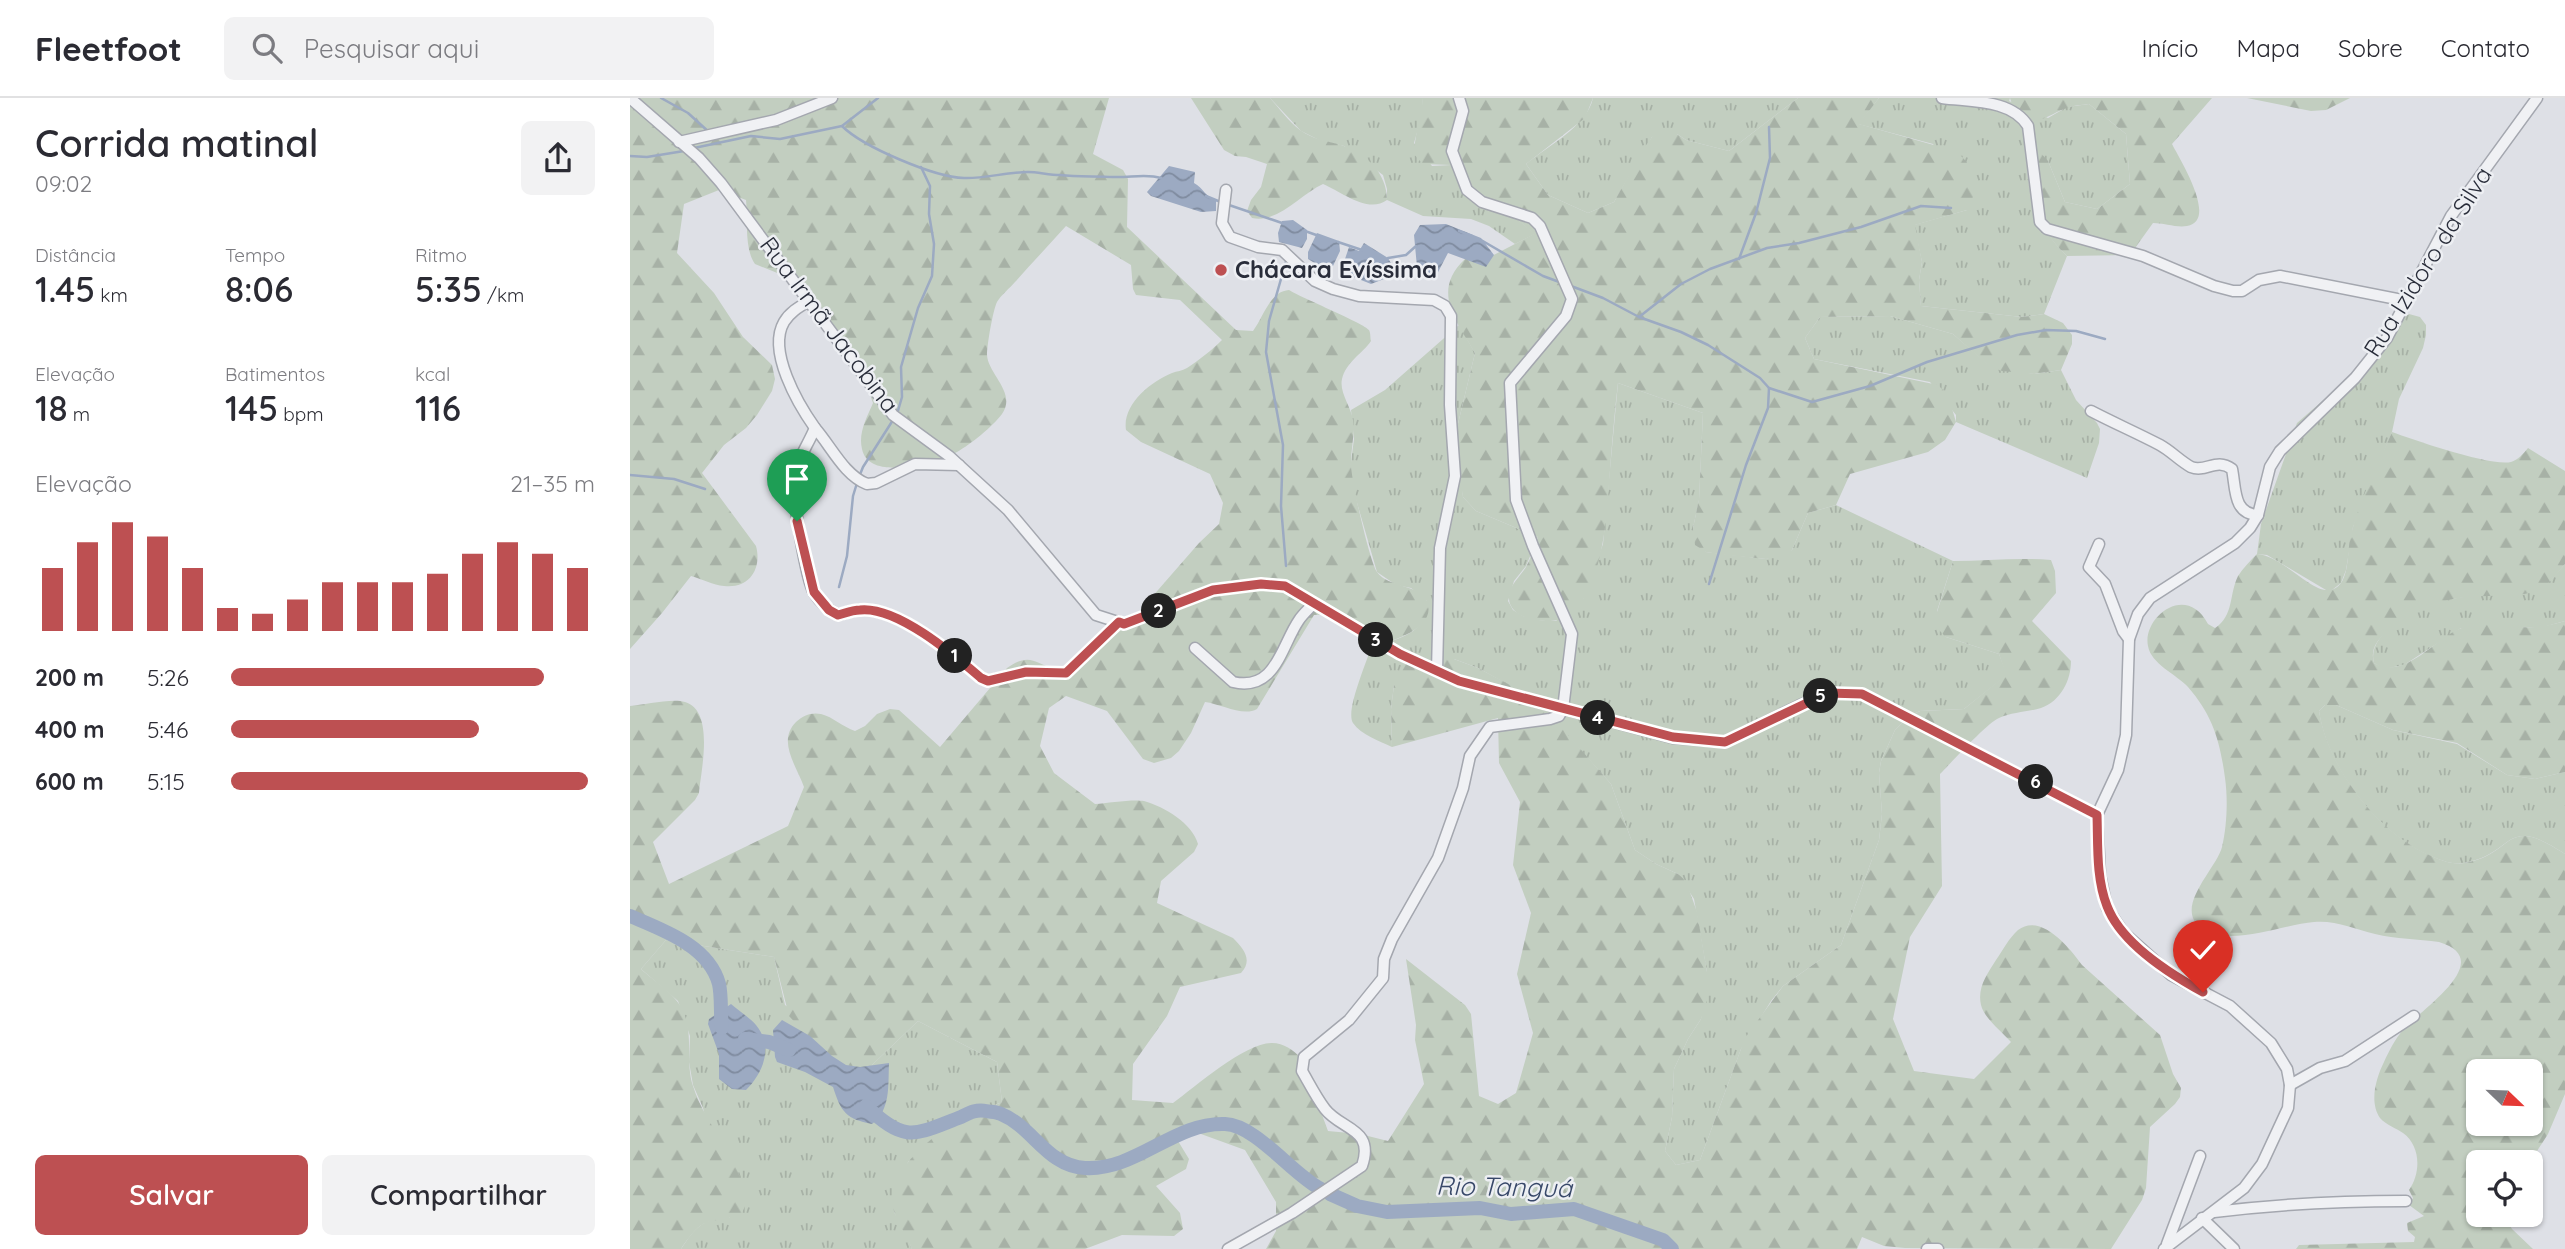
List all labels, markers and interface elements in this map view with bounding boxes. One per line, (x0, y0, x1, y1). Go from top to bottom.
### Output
search box (224, 17, 714, 80)
text: Fleetfoot (35, 28, 182, 69)
icon: search (248, 29, 286, 67)
text: Pesquisar aqui (304, 32, 479, 65)
text: Início (2141, 33, 2198, 63)
text: Mapa (2236, 33, 2300, 63)
text: Sobre (2338, 33, 2403, 63)
text: Contato (2441, 33, 2530, 63)
text: Corrida matinal (35, 119, 319, 167)
button: share (521, 121, 595, 195)
street label: Rua Izidoro da Silva (2357, 161, 2498, 362)
text: 09:02 (35, 169, 92, 198)
street label: Rua Irmã Jacobina (754, 231, 906, 418)
text: Distância (35, 243, 116, 267)
text: Tempo (225, 243, 285, 267)
text: Ritmo (415, 243, 467, 267)
place label: Chácara Evíssima (1235, 254, 1437, 284)
marker: Chácara Evíssima (1213, 262, 1229, 278)
text: 1.45 (35, 267, 95, 311)
text: 8:06 (225, 267, 293, 311)
text: 5:35 (415, 267, 482, 311)
text: km (95, 283, 128, 307)
text: /km (482, 283, 524, 307)
text: Elevação (35, 362, 115, 386)
text: Batimentos (225, 362, 325, 386)
text: kcal (415, 362, 450, 386)
text: 18 (35, 386, 67, 430)
text: 145 (225, 386, 278, 430)
text: 116 (415, 386, 461, 430)
text: m (67, 402, 90, 426)
text: bpm (278, 402, 324, 426)
pin (767, 449, 827, 521)
icon: arrive (778, 460, 816, 498)
text: Elevação (35, 469, 132, 498)
text: 21–35 m (510, 469, 595, 498)
pin: 2 (1142, 594, 1176, 628)
text: 2 (1153, 598, 1164, 622)
pin: 3 (1358, 622, 1394, 658)
text: 3 (1370, 627, 1381, 651)
pin: 1 (938, 638, 972, 674)
text: 1 (951, 643, 958, 667)
text: 200 m (35, 663, 104, 692)
text: 5:26 (147, 663, 189, 692)
pin: 5 (1804, 678, 1838, 714)
text: 5 (1815, 683, 1826, 707)
pin: 4 (1580, 700, 1616, 736)
text: 4 (1592, 705, 1603, 729)
text: 400 m (35, 715, 104, 744)
text: 5:46 (147, 715, 188, 744)
pin: 6 (2018, 764, 2054, 800)
text: 600 m (35, 767, 104, 796)
text: 5:15 (147, 767, 185, 796)
text: 6 (2030, 769, 2041, 793)
pin (2173, 920, 2233, 992)
icon: check (2184, 931, 2222, 969)
north arrow (2466, 1059, 2543, 1136)
map controls (2466, 1059, 2543, 1227)
button: locate (2466, 1150, 2543, 1227)
button: Salvar (35, 1155, 308, 1235)
button: Compartilhar (322, 1155, 595, 1235)
water label: Rio Tanguá (1436, 1169, 1574, 1204)

